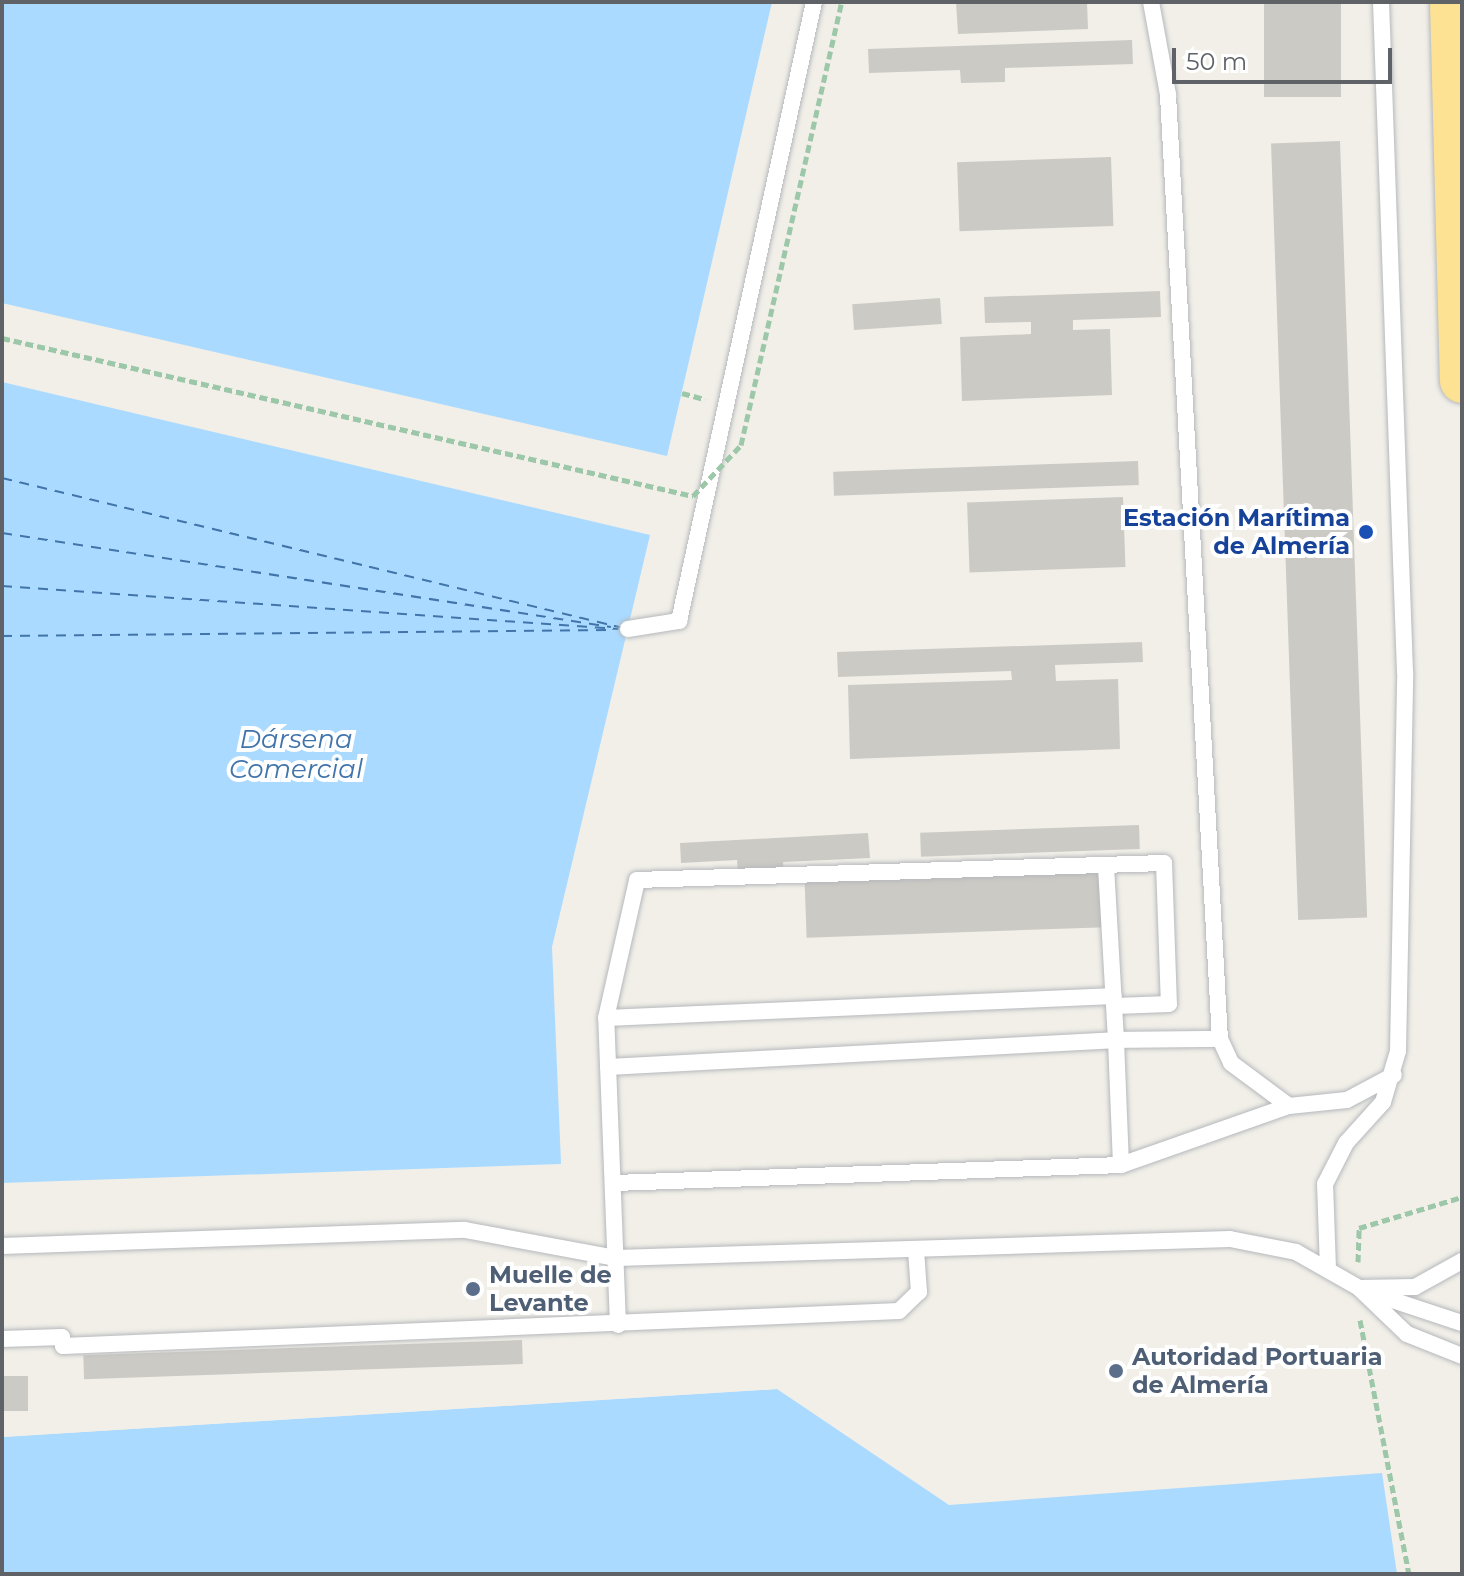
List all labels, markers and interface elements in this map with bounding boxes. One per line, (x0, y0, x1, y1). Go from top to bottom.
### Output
scale bar (1176, 32, 1396, 82)
text: 50 m (1186, 47, 1247, 76)
place label: Estación Marítima de Almería (1123, 504, 1350, 560)
marker: Estación Marítima de Almería (1357, 523, 1375, 541)
water label: Dársena Comercial (229, 724, 363, 786)
place label: Muelle de Levante (489, 1261, 612, 1317)
marker: Muelle de Levante (464, 1280, 482, 1298)
place label: Autoridad Portuaria de Almería (1132, 1343, 1383, 1399)
marker: Autoridad Portuaria de Almería (1107, 1362, 1125, 1380)

